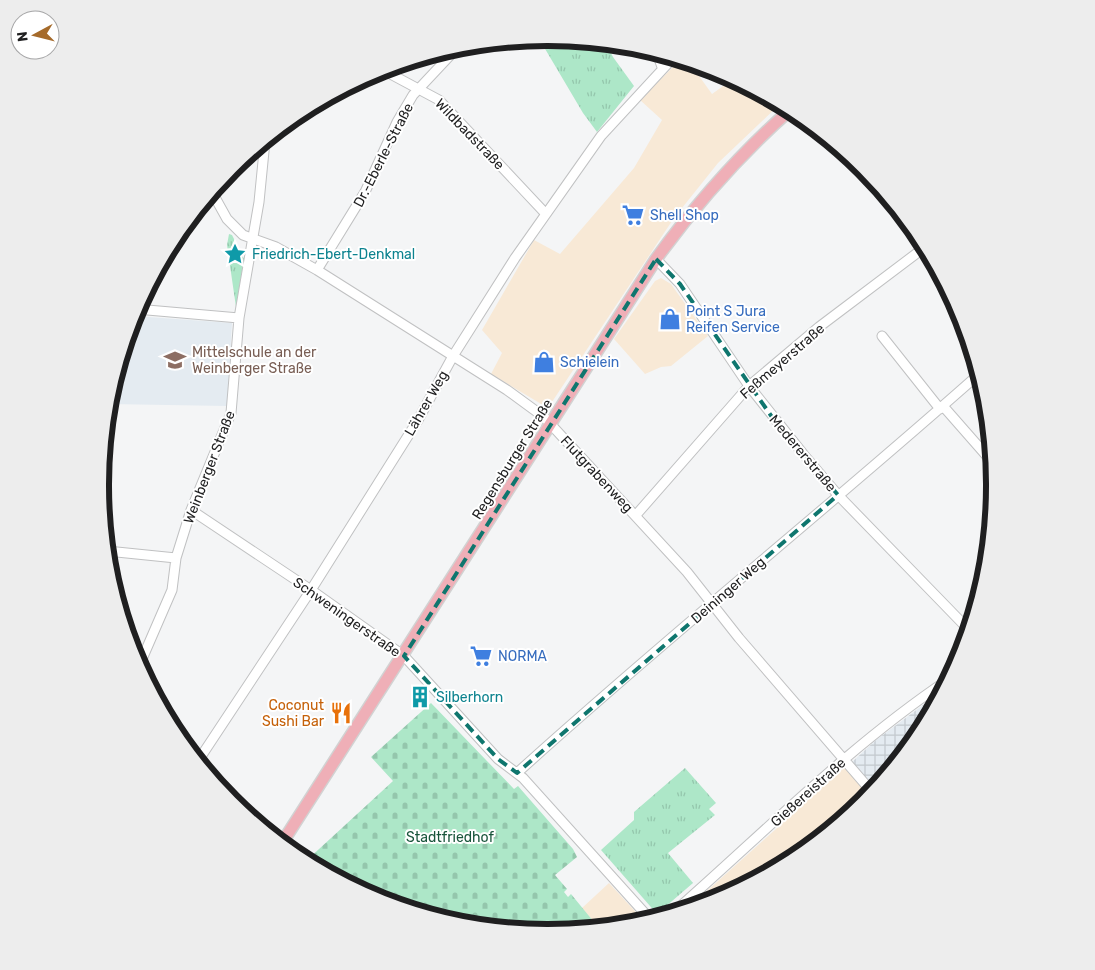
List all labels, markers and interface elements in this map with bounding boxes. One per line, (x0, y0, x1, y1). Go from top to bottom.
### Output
north arrow (10, 10, 60, 60)
text: N (14, 30, 32, 43)
street label: Wildbadstraße (431, 95, 508, 174)
street label: Dr.-Eberle-Straße (350, 100, 417, 210)
supermarket icon: Shell Shop (620, 202, 646, 228)
place label: Shell Shop (650, 207, 719, 224)
place icon: Friedrich-Ebert-Denkmal (222, 241, 248, 267)
place label: Friedrich-Ebert-Denkmal (252, 246, 415, 263)
place label: Point S Jura Reifen Service (686, 303, 780, 336)
shop icon: Point S Jura Reifen Service (657, 306, 683, 332)
street label: Feßmeyerstraße (737, 320, 828, 403)
place label: Mittelschule an der Weinberger Straße (192, 344, 317, 377)
school or university icon: Mittelschule an der Weinberger Straße (162, 347, 188, 373)
shop icon: Schielein (531, 349, 557, 375)
place label: Schielein (560, 354, 619, 371)
street label: Lährer Weg (401, 368, 452, 439)
street label: Regensburger Straße (469, 396, 556, 523)
street label: Weinberger Straße (180, 408, 239, 526)
street label: Medererstraße (766, 411, 840, 495)
street label: Flutgrabenweg (557, 433, 636, 516)
street label: Deininger Weg (688, 554, 769, 627)
street label: Schweningerstraße (290, 574, 404, 661)
supermarket icon: NORMA (468, 643, 494, 669)
place label: NORMA (498, 648, 547, 665)
building icon: Silberhorn (407, 684, 433, 710)
place label: Silberhorn (436, 689, 503, 706)
place label: Coconut Sushi Bar (262, 697, 325, 730)
restaurant icon: Coconut Sushi Bar (328, 700, 354, 726)
street label: Gießereistraße (767, 754, 849, 830)
park label: Stadtfriedhof (406, 829, 495, 846)

